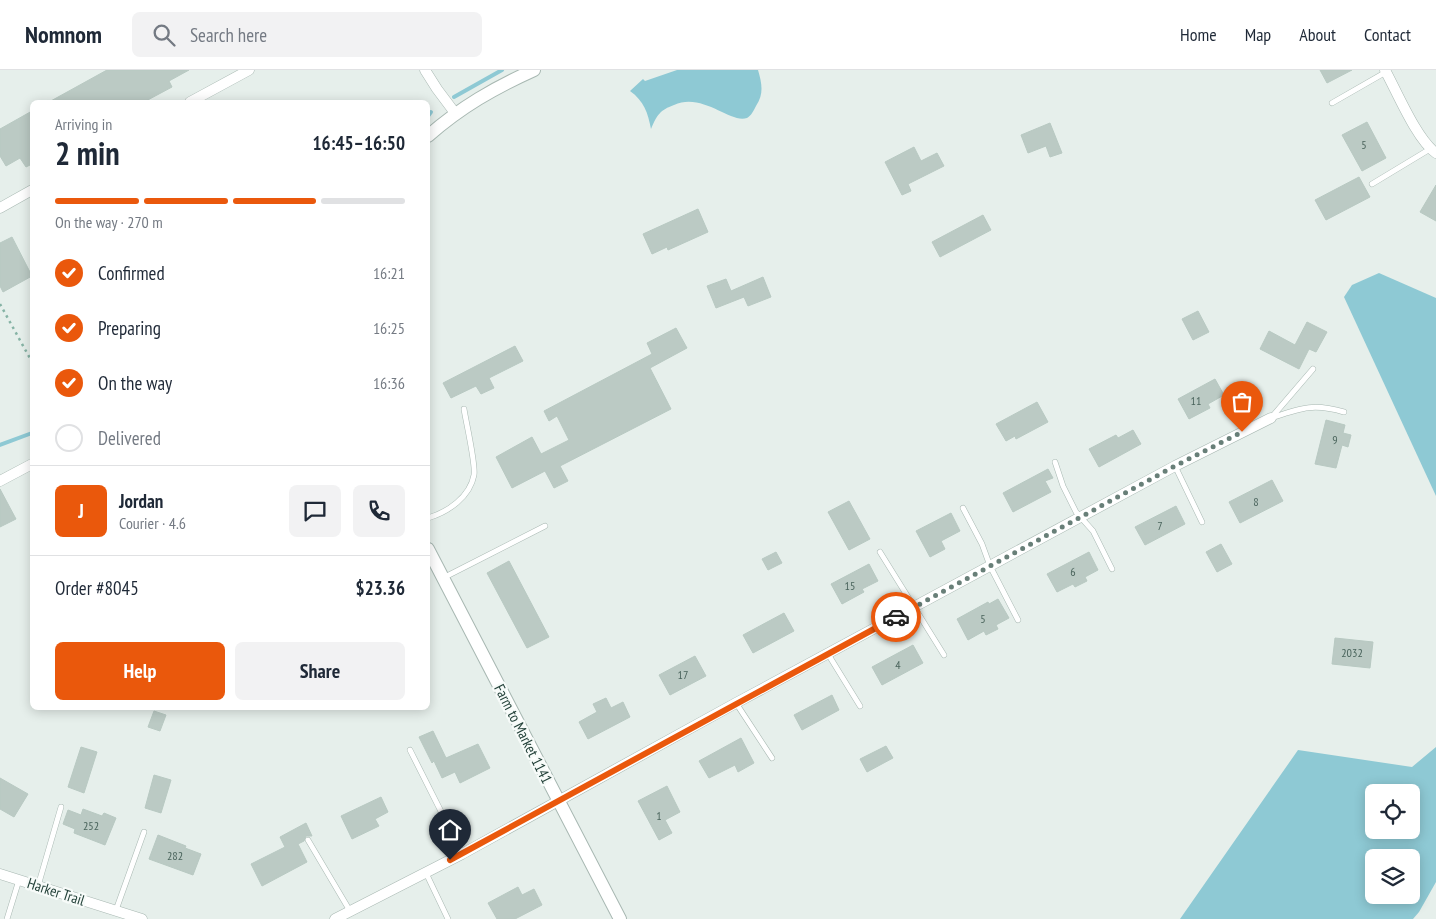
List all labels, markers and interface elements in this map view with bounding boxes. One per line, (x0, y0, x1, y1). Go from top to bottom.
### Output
search box (132, 12, 482, 57)
text: Nomnom (25, 19, 102, 50)
icon: search (150, 21, 178, 49)
text: Search here (190, 23, 267, 47)
text: Home (1180, 23, 1217, 46)
text: Map (1245, 23, 1271, 46)
text: About (1299, 23, 1336, 46)
text: Contact (1364, 23, 1411, 46)
text: Arriving in (55, 114, 112, 134)
text: 16:45–16:50 (312, 131, 405, 155)
text: 2 min (55, 132, 120, 174)
house number: 5 (1361, 137, 1367, 152)
text: On the way · 270 m (55, 212, 163, 232)
icon: check (55, 259, 83, 287)
text: Confirmed (98, 261, 165, 285)
text: 16:21 (373, 263, 405, 283)
icon: check (55, 314, 83, 342)
text: Preparing (98, 316, 161, 340)
text: 16:25 (373, 318, 405, 338)
icon: check (55, 369, 83, 397)
text: On the way (98, 371, 172, 395)
text: 16:36 (373, 373, 405, 393)
pin (1221, 381, 1263, 432)
icon: bag (1228, 388, 1256, 416)
house number: 11 (1191, 393, 1201, 408)
text: Delivered (98, 426, 161, 450)
house number: 9 (1332, 432, 1338, 447)
button: chat (289, 485, 341, 537)
button: phone (353, 485, 405, 537)
text: Jordan (119, 489, 163, 513)
house number: 8 (1253, 494, 1259, 509)
text: J (78, 499, 84, 523)
text: Courier · 4.6 (119, 513, 186, 533)
house number: 7 (1157, 518, 1163, 533)
house number: 6 (1070, 564, 1076, 579)
text: Order #8045 (55, 576, 139, 600)
text: $23.36 (356, 576, 405, 600)
house number: 15 (845, 578, 855, 593)
courier (871, 592, 921, 642)
icon: car (882, 603, 910, 631)
house number: 5 (980, 611, 986, 626)
button: Help (55, 642, 225, 700)
button: Share (235, 642, 405, 700)
house number: 2032 (1341, 645, 1363, 660)
house number: 4 (895, 657, 901, 672)
house number: 17 (678, 667, 688, 682)
street label: Farm to Market 1141 (490, 681, 557, 787)
map controls (1365, 784, 1420, 904)
button: locate (1365, 784, 1420, 839)
house number: 1 (656, 808, 662, 823)
pin (429, 809, 471, 860)
icon: home (436, 816, 464, 844)
house number: 252 (83, 818, 99, 833)
house number: 282 (167, 848, 183, 863)
button: layers (1365, 849, 1420, 904)
street label: Harker Trail (25, 873, 88, 910)

